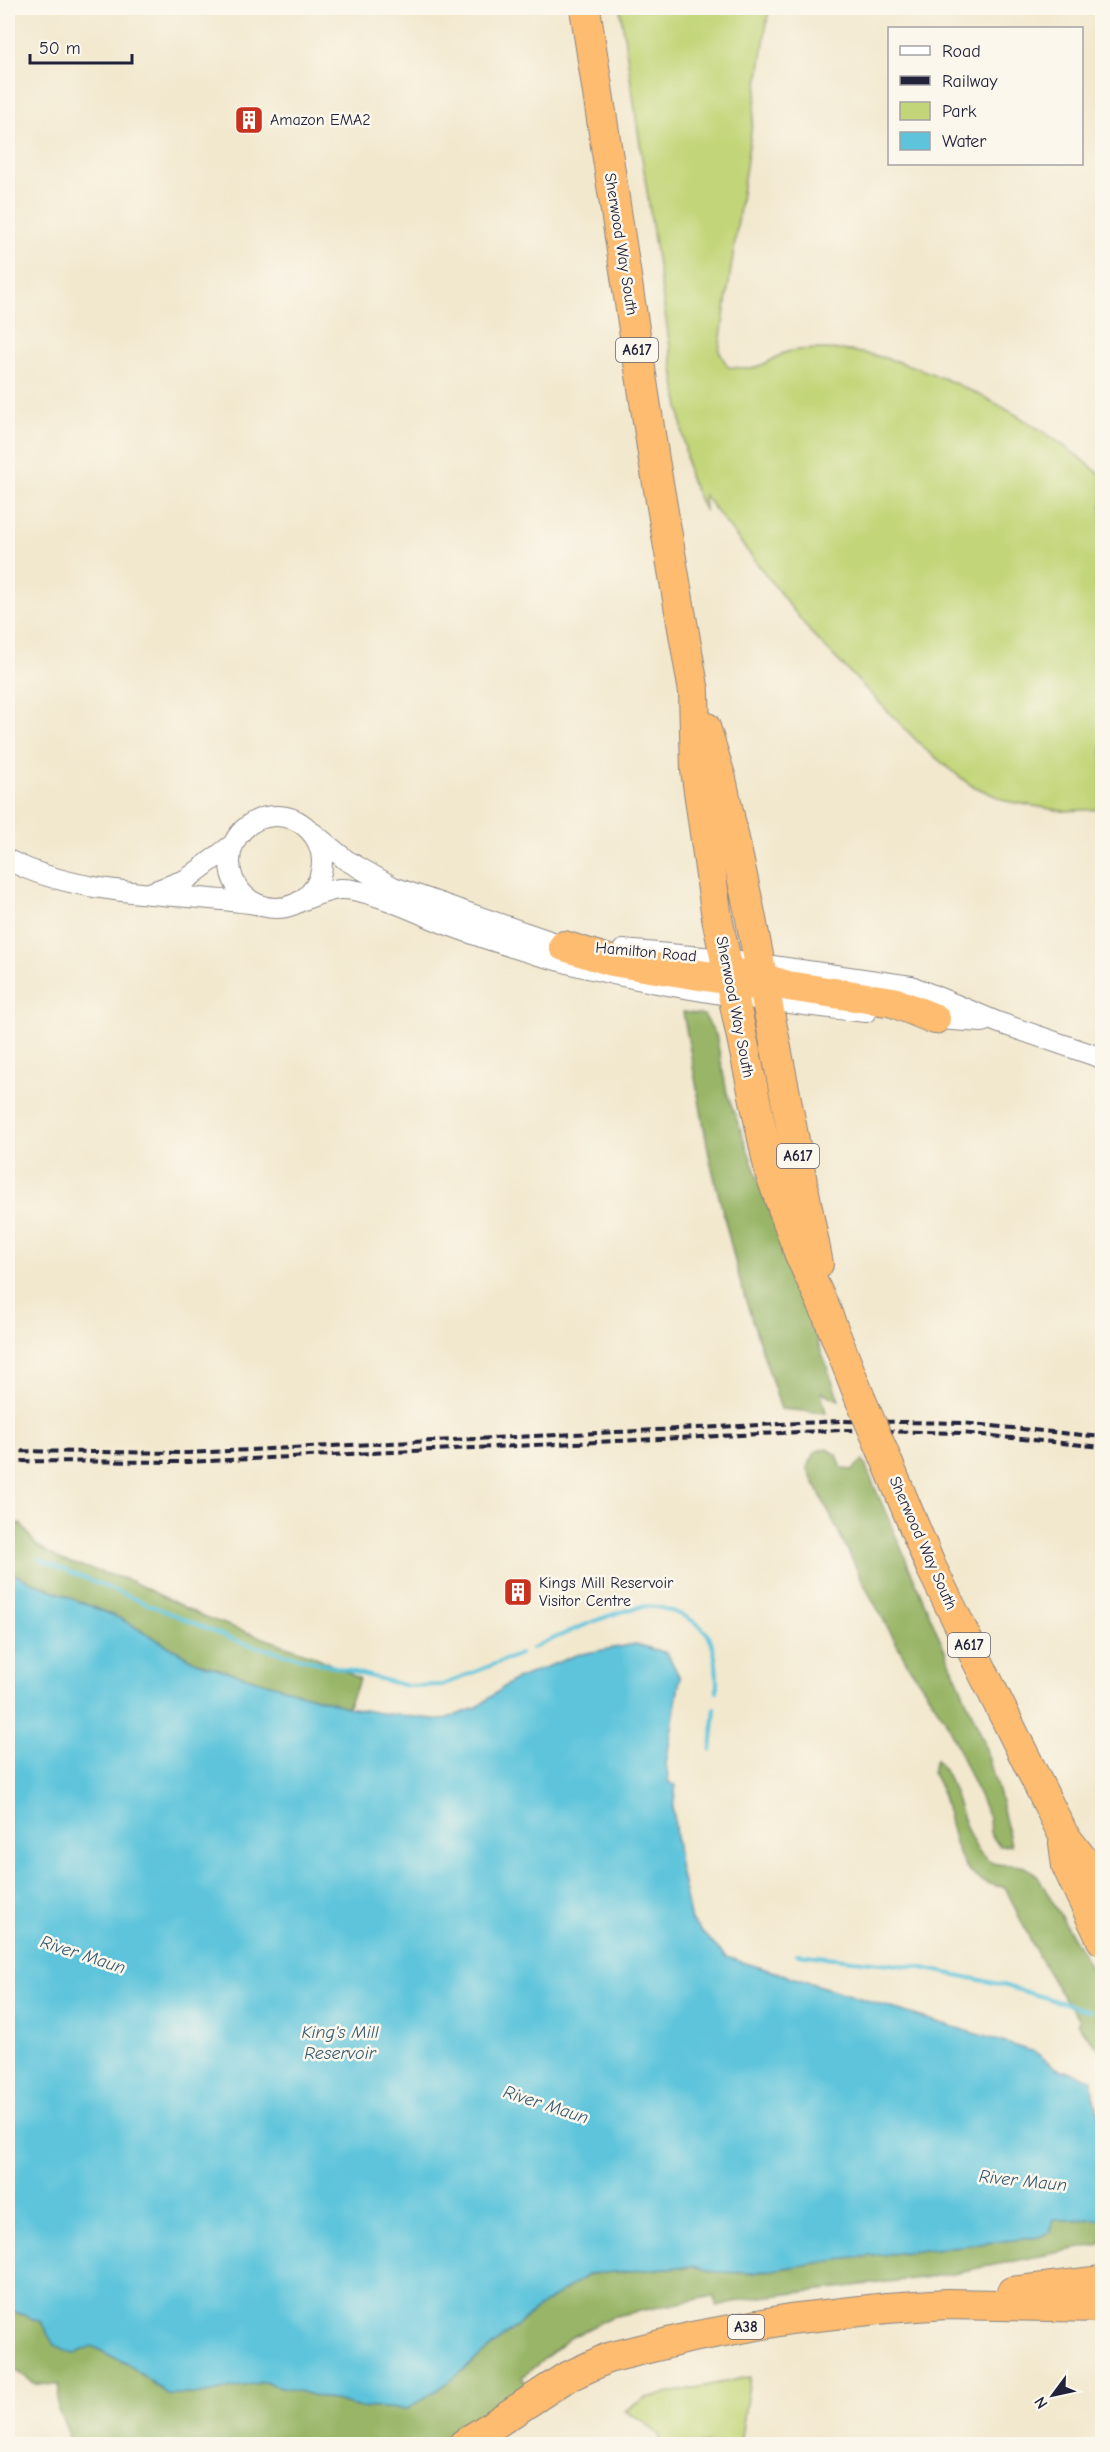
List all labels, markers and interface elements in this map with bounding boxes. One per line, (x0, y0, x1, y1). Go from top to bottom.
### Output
scale bar (30, 27, 132, 65)
legend (888, 27, 1083, 165)
text: 50 m (39, 38, 81, 59)
text: Road (942, 41, 981, 62)
text: Railway (942, 71, 999, 92)
text: Park (942, 101, 977, 122)
building icon: Amazon EMA2 (233, 104, 265, 136)
place label: Amazon EMA2 (270, 111, 371, 129)
text: Water (942, 131, 987, 152)
street label: Sherwood Way South (601, 171, 641, 317)
road number: A617 (616, 338, 658, 362)
street label: Sherwood Way South (712, 935, 758, 1079)
street label: Hamilton Road (595, 939, 697, 965)
road number: A617 (777, 1144, 819, 1168)
street label: Sherwood Way South (885, 1474, 961, 1612)
place label: Kings Mill Reservoir Visitor Centre (539, 1574, 674, 1610)
building icon: Kings Mill Reservoir Visitor Centre (502, 1576, 534, 1608)
road number: A617 (948, 1633, 990, 1657)
water label: River Maun (38, 1931, 128, 1979)
water label: King's Mill Reservoir (301, 2022, 380, 2064)
water label: River Maun (501, 2081, 591, 2129)
water label: River Maun (978, 2166, 1068, 2196)
road number: A38 (728, 2315, 764, 2339)
north arrow (1023, 2365, 1083, 2425)
text: N (1031, 2393, 1052, 2412)

